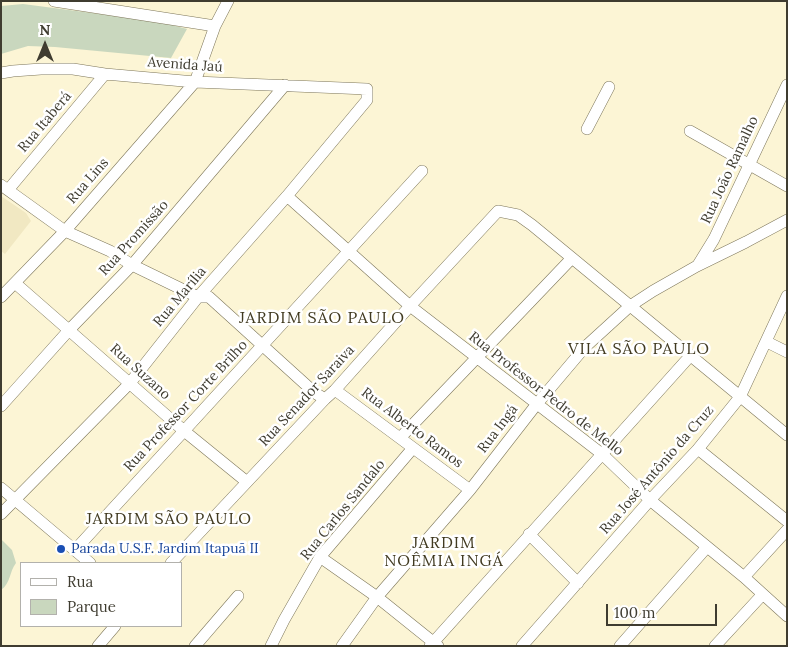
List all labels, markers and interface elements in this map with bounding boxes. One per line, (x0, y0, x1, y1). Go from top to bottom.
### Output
north arrow (20, 20, 70, 70)
text: N (40, 21, 50, 39)
street label: Avenida Jaú (147, 54, 223, 76)
street label: Rua Itaberá (15, 88, 75, 156)
street label: Rua João Ramalho (698, 114, 762, 226)
street label: Rua Lins (64, 155, 112, 207)
street label: Rua Promissão (96, 197, 172, 279)
street label: Rua Marília (150, 264, 210, 330)
district label: JARDIM SÃO PAULO (237, 308, 407, 328)
street label: Rua Professor Pedro de Mello (465, 328, 627, 460)
street label: Rua Professor Corte Brilho (121, 337, 251, 475)
district label: VILA SÃO PAULO (566, 339, 712, 359)
street label: Rua Suzano (106, 341, 174, 403)
street label: Rua Senador Saraiva (256, 342, 358, 450)
street label: Rua Alberto Ramos (358, 384, 466, 472)
street label: Rua Ingá (474, 402, 522, 456)
street label: Rua José Antônio da Cruz (597, 402, 717, 538)
street label: Rua Carlos Sandalo (297, 456, 389, 564)
district label: JARDIM SÃO PAULO (84, 509, 254, 529)
district label: JARDIM NOÊMIA INGÁ (383, 533, 505, 571)
place label: Parada U.S.F. Jardim Itapuã II (71, 541, 259, 557)
marker: Parada U.S.F. Jardim Itapuã II (55, 543, 67, 555)
legend (20, 562, 182, 627)
text: Rua (67, 572, 93, 591)
scale bar (608, 594, 719, 626)
text: Parque (67, 597, 116, 616)
text: 100 m (614, 603, 655, 622)

